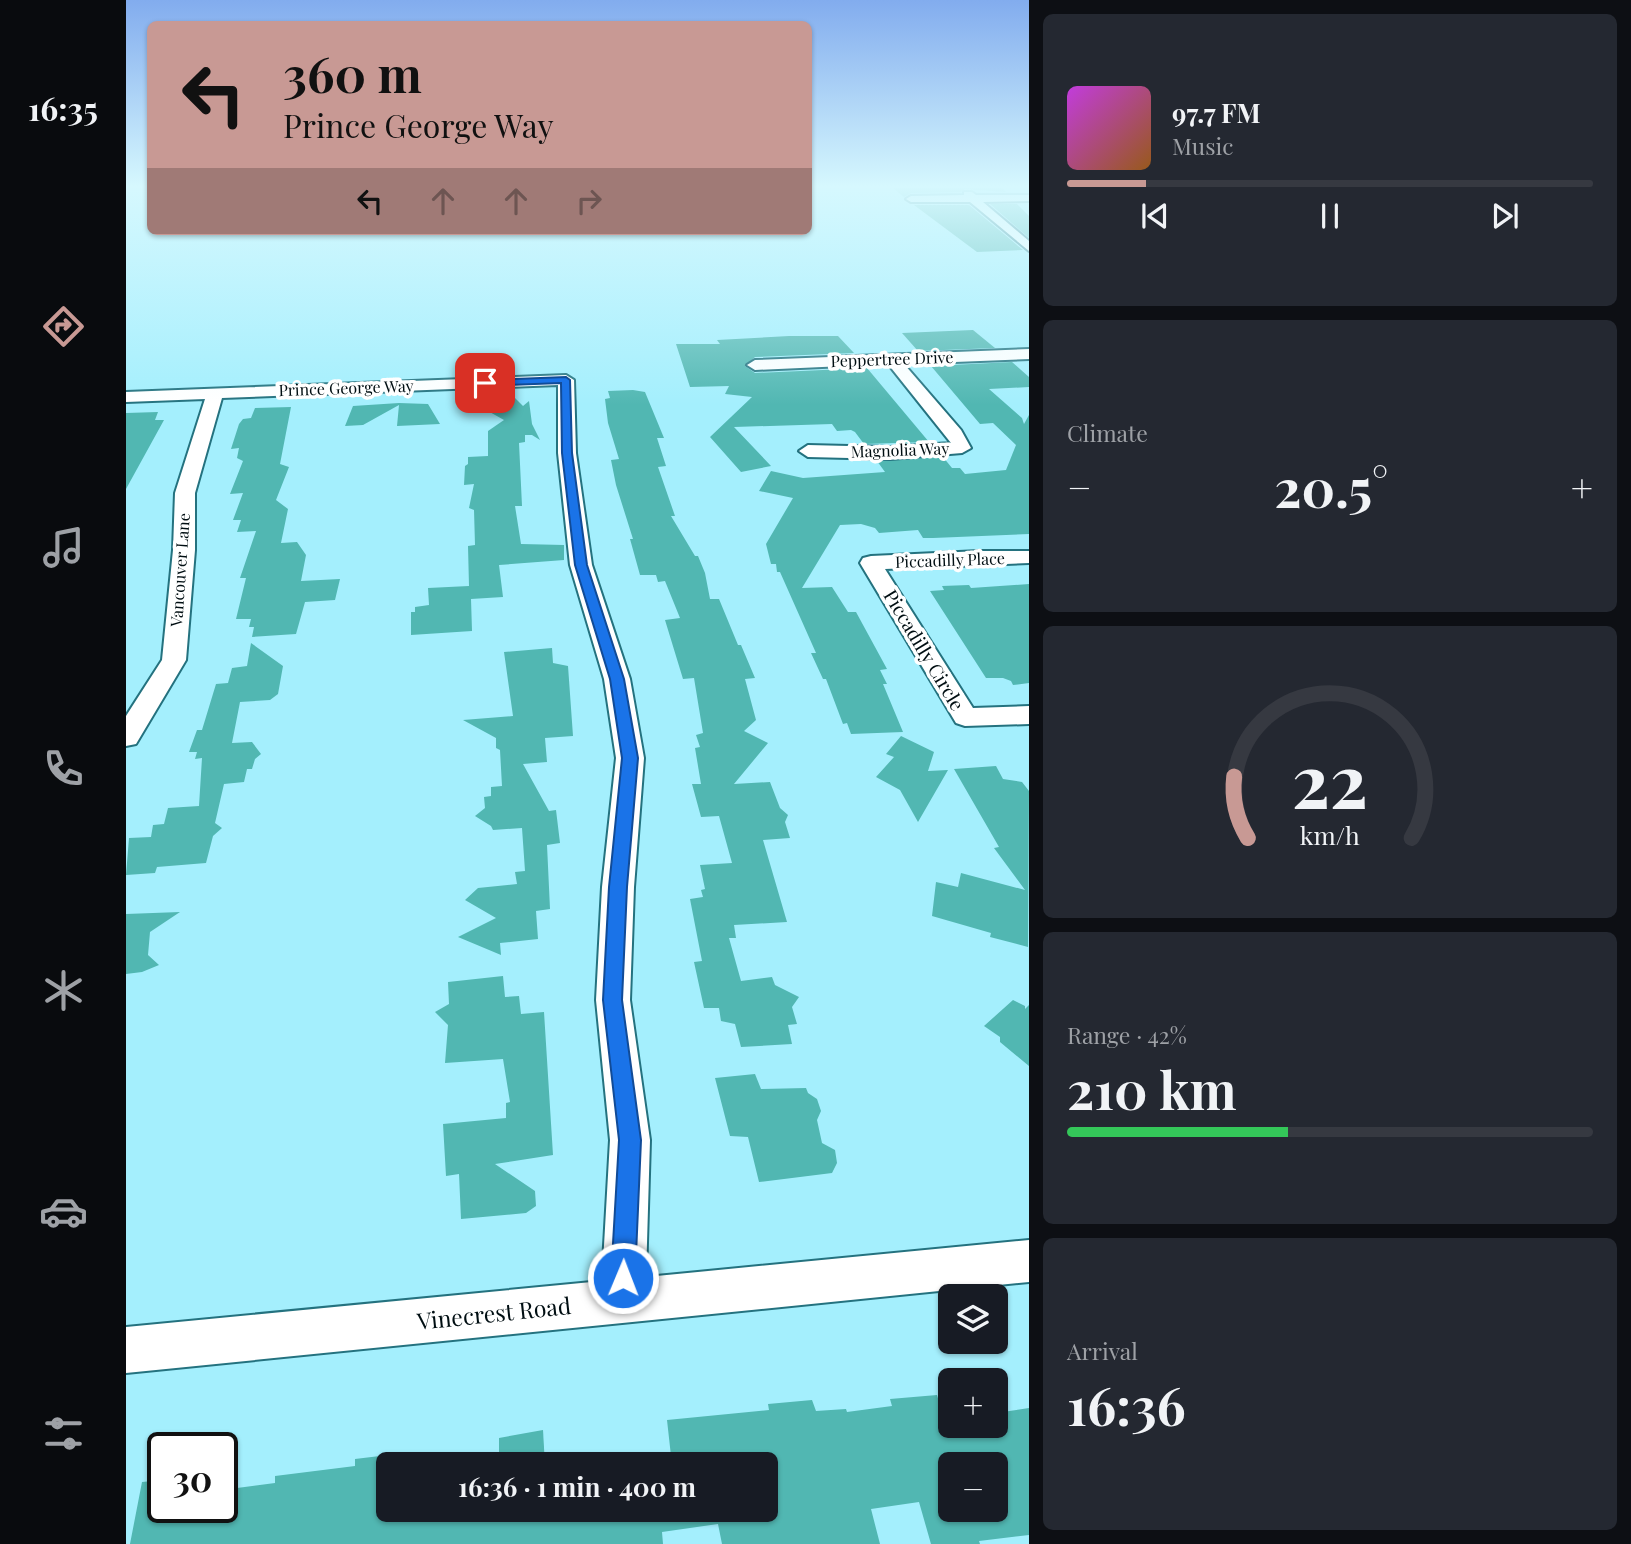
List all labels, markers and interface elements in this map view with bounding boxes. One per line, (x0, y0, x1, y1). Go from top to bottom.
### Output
text: 360 m (283, 40, 422, 105)
icon: left (168, 49, 259, 140)
text: 16:35 (28, 86, 98, 129)
text: 97.7 FM (1172, 95, 1261, 130)
text: Prince George Way (283, 103, 554, 146)
text: Music (1172, 130, 1233, 161)
icon: left (351, 182, 389, 220)
icon: ahead (424, 182, 462, 220)
icon: ahead (497, 182, 535, 220)
icon: right (570, 182, 608, 220)
icon: previous (1136, 197, 1174, 235)
icon: pause (1311, 197, 1349, 235)
icon: next (1486, 197, 1524, 235)
icon: directions (39, 302, 88, 351)
street label: Peppertree Drive (830, 346, 954, 371)
pin (455, 353, 515, 413)
icon: arrive (466, 364, 504, 402)
street label: Prince George Way (278, 375, 414, 400)
text: Climate (1067, 417, 1148, 448)
street label: Magnolia Way (850, 437, 950, 462)
text: 20.5° (1274, 452, 1388, 521)
text: − (1067, 461, 1092, 512)
text: + (1571, 461, 1593, 512)
street label: Vancouver Lane (165, 512, 194, 629)
icon: music (39, 523, 88, 572)
street label: Piccadilly Place (895, 547, 1005, 572)
street label: Piccadilly Circle (879, 584, 971, 715)
text: 22 (1292, 729, 1368, 826)
icon: phone (39, 744, 88, 793)
text: km/h (1300, 818, 1360, 851)
icon: climate (39, 966, 88, 1015)
text: Range · 42% (1067, 1019, 1187, 1050)
text: 210 km (1067, 1054, 1237, 1123)
icon: car (39, 1187, 88, 1236)
position arrow (586, 1241, 660, 1315)
map controls (938, 1284, 1008, 1522)
button: layers (938, 1284, 1008, 1354)
street label: Vinecrest Road (414, 1289, 572, 1336)
text: Arrival (1067, 1335, 1138, 1366)
button: + (938, 1368, 1008, 1438)
text: 16:36 (1067, 1370, 1186, 1439)
icon: filters (39, 1409, 88, 1458)
speed limit sign: 30 (147, 1432, 238, 1523)
button: − (938, 1452, 1008, 1522)
text: 16:36 · 1 min · 400 m (458, 1469, 696, 1504)

